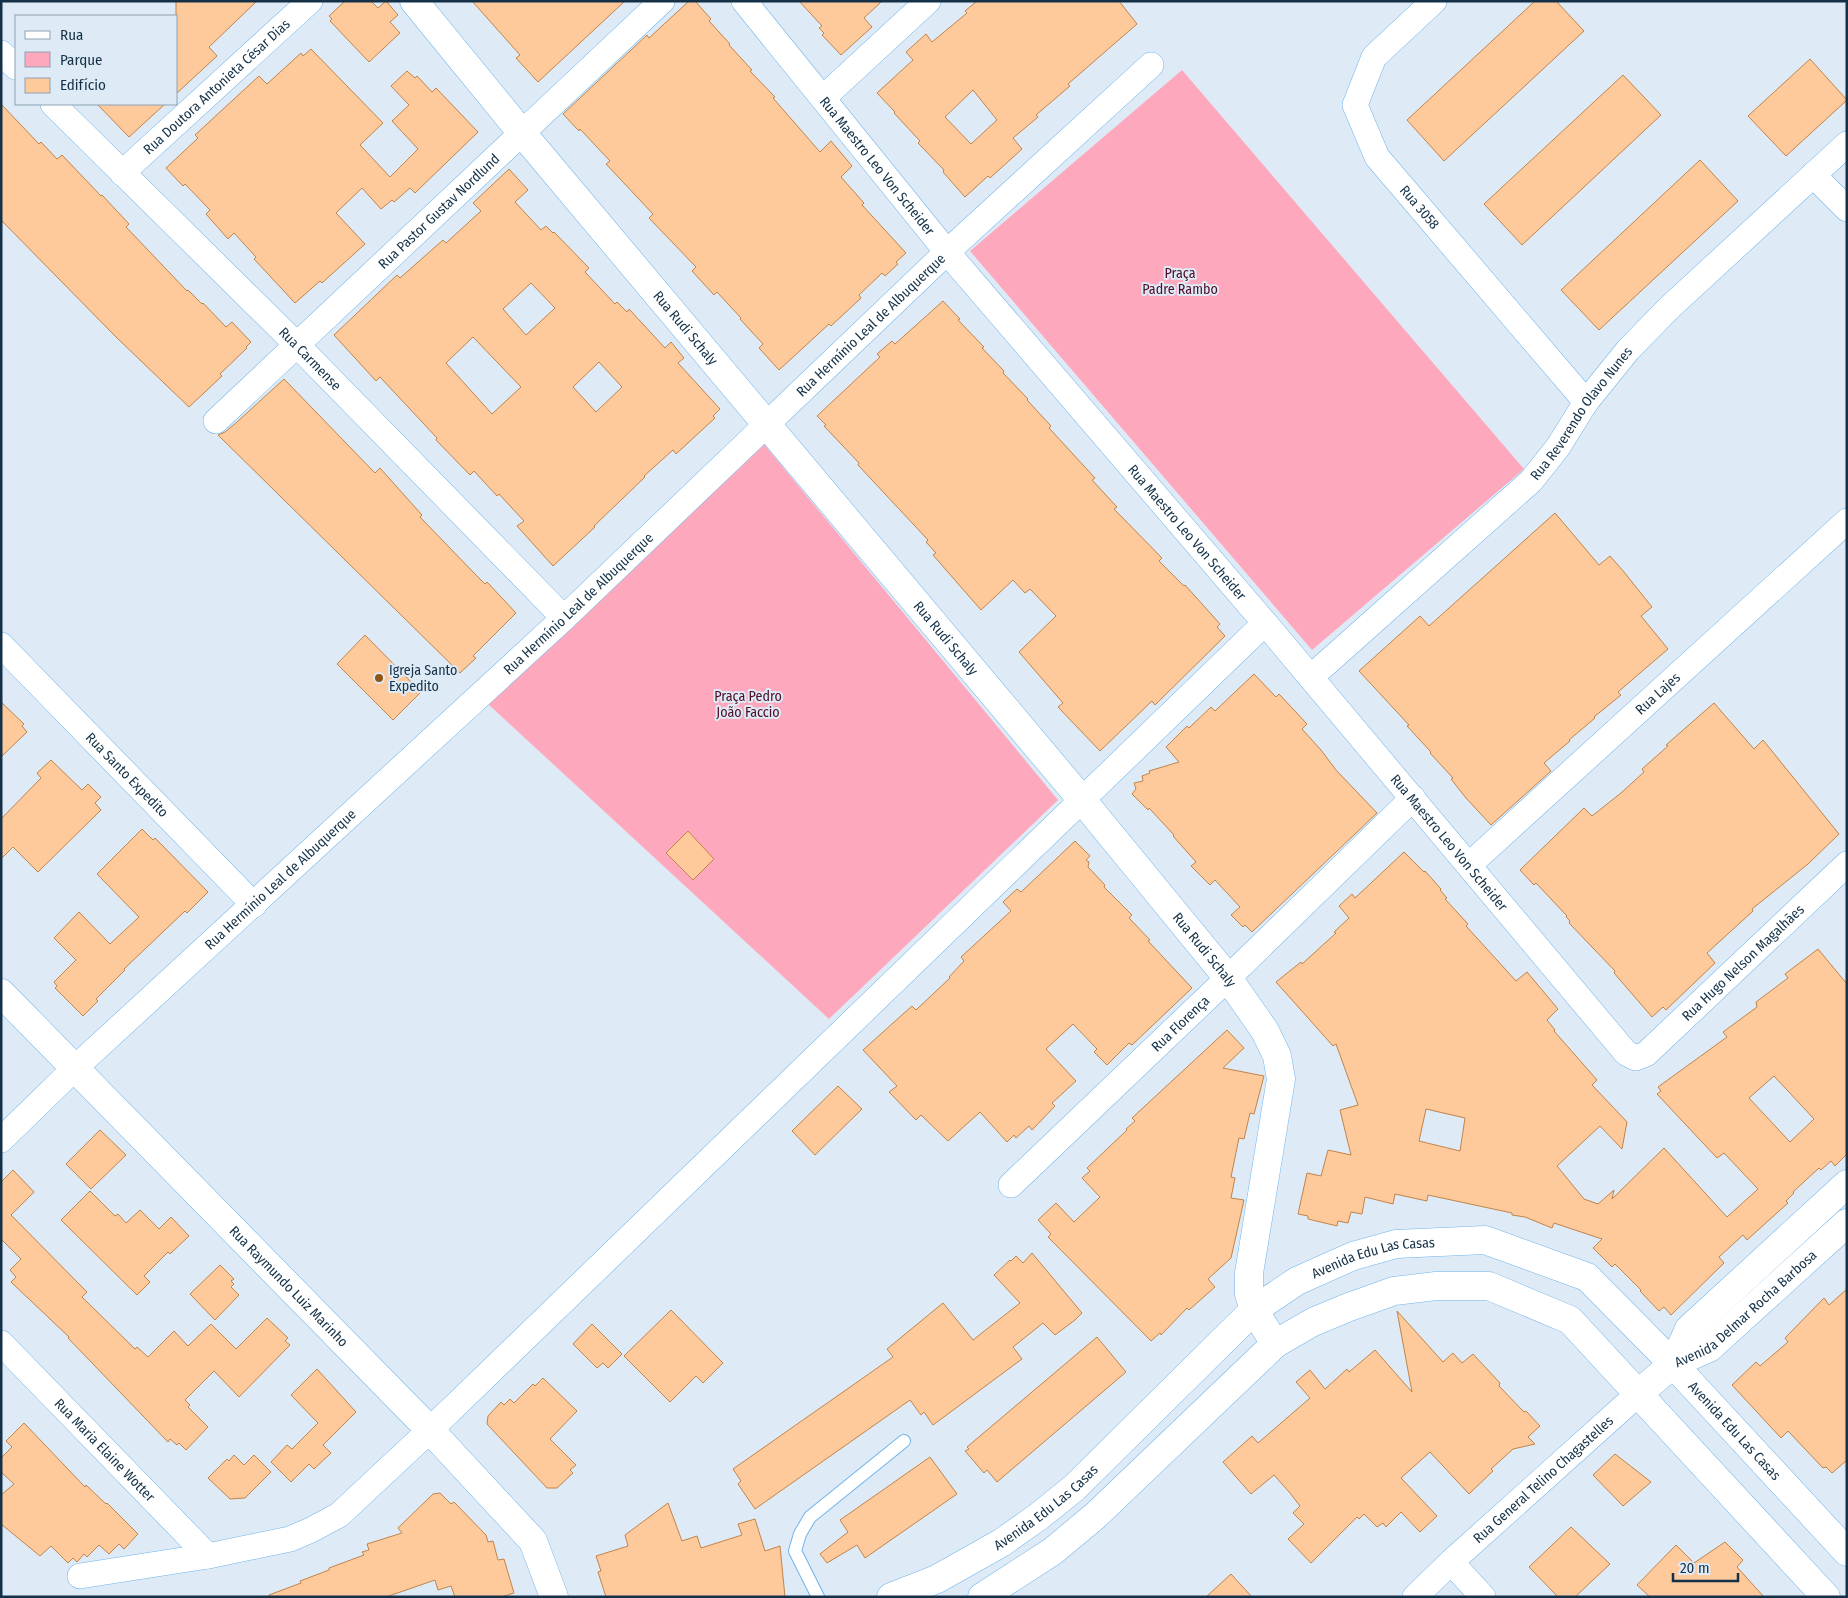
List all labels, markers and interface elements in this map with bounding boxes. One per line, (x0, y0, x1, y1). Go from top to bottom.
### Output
legend (15, 15, 178, 105)
street label: Rua Doutora Antonieta César Dias (140, 16, 294, 158)
text: Rua (60, 26, 83, 44)
text: Parque (60, 51, 103, 69)
text: Edifício (60, 76, 106, 94)
street label: Rua Maestro Leo Von Scheider (816, 94, 938, 239)
street label: Rua Pastor Gustav Nordlund (375, 150, 503, 273)
street label: Rua 3058 (1396, 182, 1443, 233)
street label: Rua Hermínio Leal de Albuquerque (793, 250, 949, 400)
park label: Praça Padre Rambo (1142, 265, 1218, 298)
street label: Rua Rudi Schaly (649, 288, 722, 369)
street label: Rua Carmense (275, 324, 345, 394)
street label: Rua Reverendo Olavo Nunes (1527, 343, 1636, 484)
street label: Rua Maestro Leo Von Scheider (1124, 461, 1250, 604)
street label: Rua Hermínio Leal de Albuquerque (500, 529, 657, 678)
street label: Rua Rudi Schaly (910, 598, 982, 679)
place label: Igreja Santo Expedito (389, 662, 457, 695)
street label: Rua Lajes (1632, 669, 1684, 718)
marker: Igreja Santo Expedito (373, 672, 385, 684)
park label: Praça Pedro João Faccio (714, 688, 782, 721)
street label: Rua Santo Expedito (82, 729, 172, 821)
street label: Rua Maestro Leo Von Scheider (1387, 771, 1511, 915)
street label: Rua Hermínio Leal de Albuquerque (201, 806, 360, 953)
street label: Rua Hugo Nelson Magalhães (1678, 901, 1808, 1025)
street label: Rua Rudi Schaly (1169, 909, 1240, 991)
street label: Rua Florença (1148, 992, 1213, 1055)
street label: Rua Raymundo Luiz Marinho (226, 1223, 351, 1351)
street label: Avenida Edu Las Casas (1309, 1234, 1435, 1282)
street label: Avenida Delmar Rocha Barbosa (1672, 1247, 1820, 1371)
street label: Avenida Edu Las Casas (1685, 1378, 1784, 1484)
street label: Rua Maria Elaine Wotter (51, 1395, 158, 1505)
street label: Rua General Telino Chagastelles (1470, 1412, 1617, 1547)
street label: Avenida Edu Las Casas (991, 1461, 1102, 1554)
scale bar (1673, 1550, 1738, 1582)
text: 20 m (1680, 1559, 1710, 1577)

